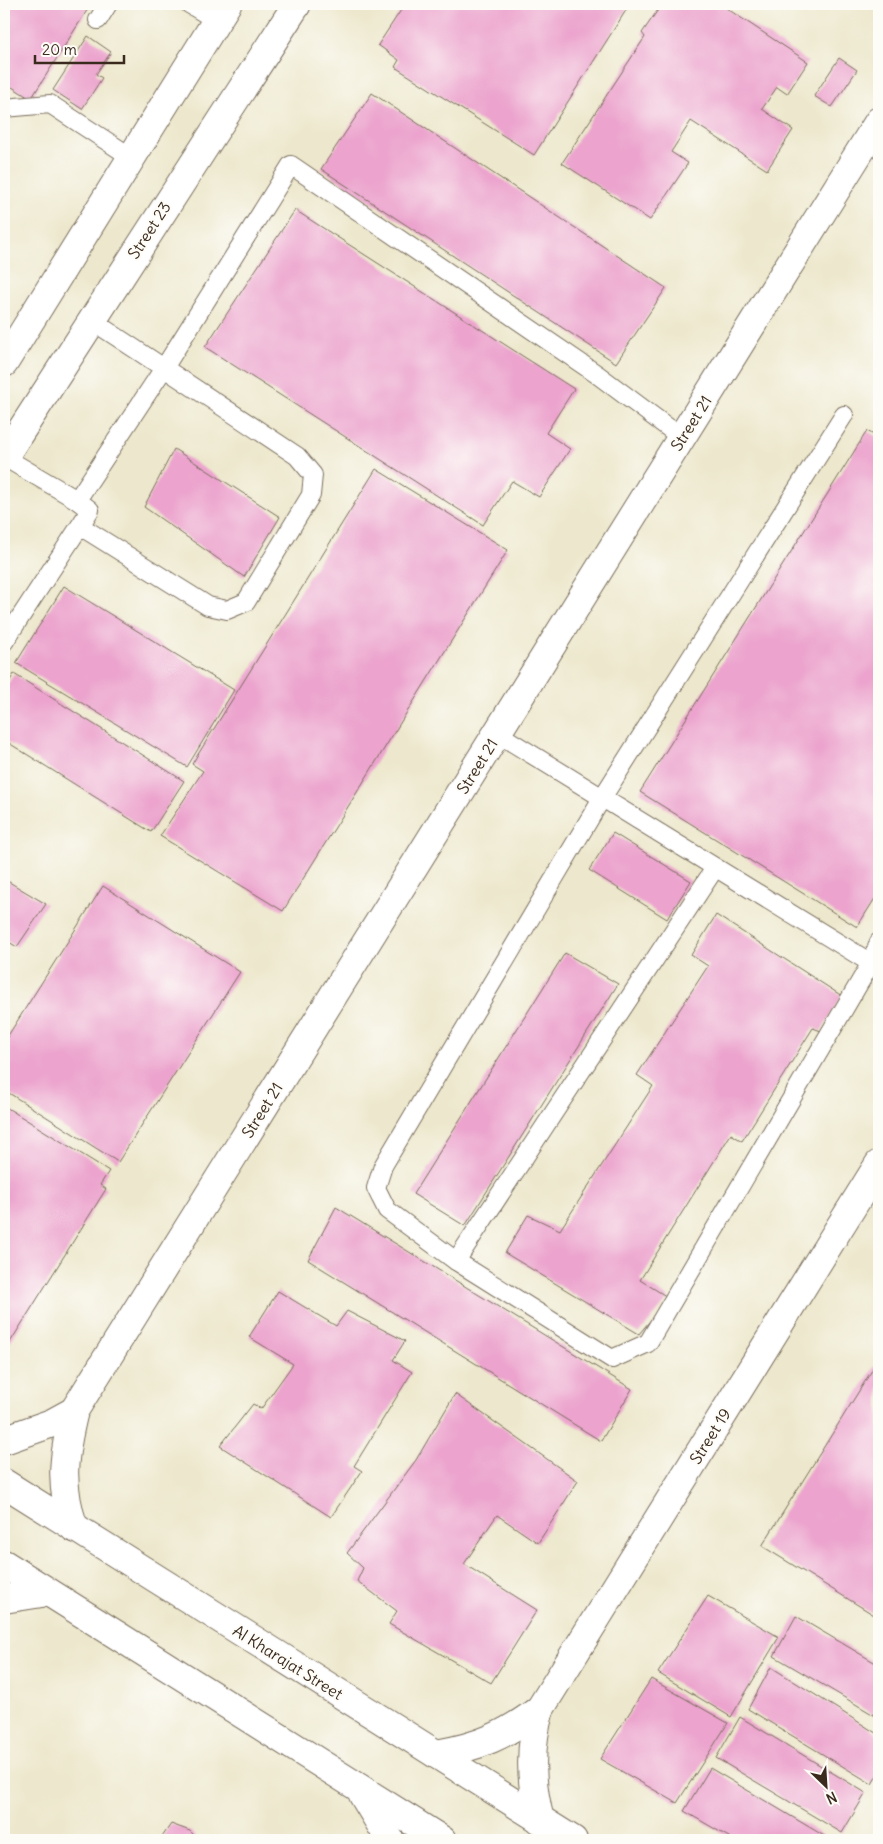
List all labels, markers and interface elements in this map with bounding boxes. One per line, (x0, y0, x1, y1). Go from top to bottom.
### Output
scale bar (35, 32, 124, 64)
text: 20 m (42, 40, 77, 59)
street label: Street 23 (123, 198, 175, 262)
street label: Street 21 (666, 392, 716, 454)
street label: Street 21 (452, 735, 502, 797)
street label: Street 21 (237, 1079, 287, 1141)
street label: Street 19 (685, 1404, 735, 1468)
street label: Al Kharajat Street (229, 1620, 347, 1704)
north arrow (800, 1762, 850, 1812)
text: N (823, 1788, 840, 1808)

